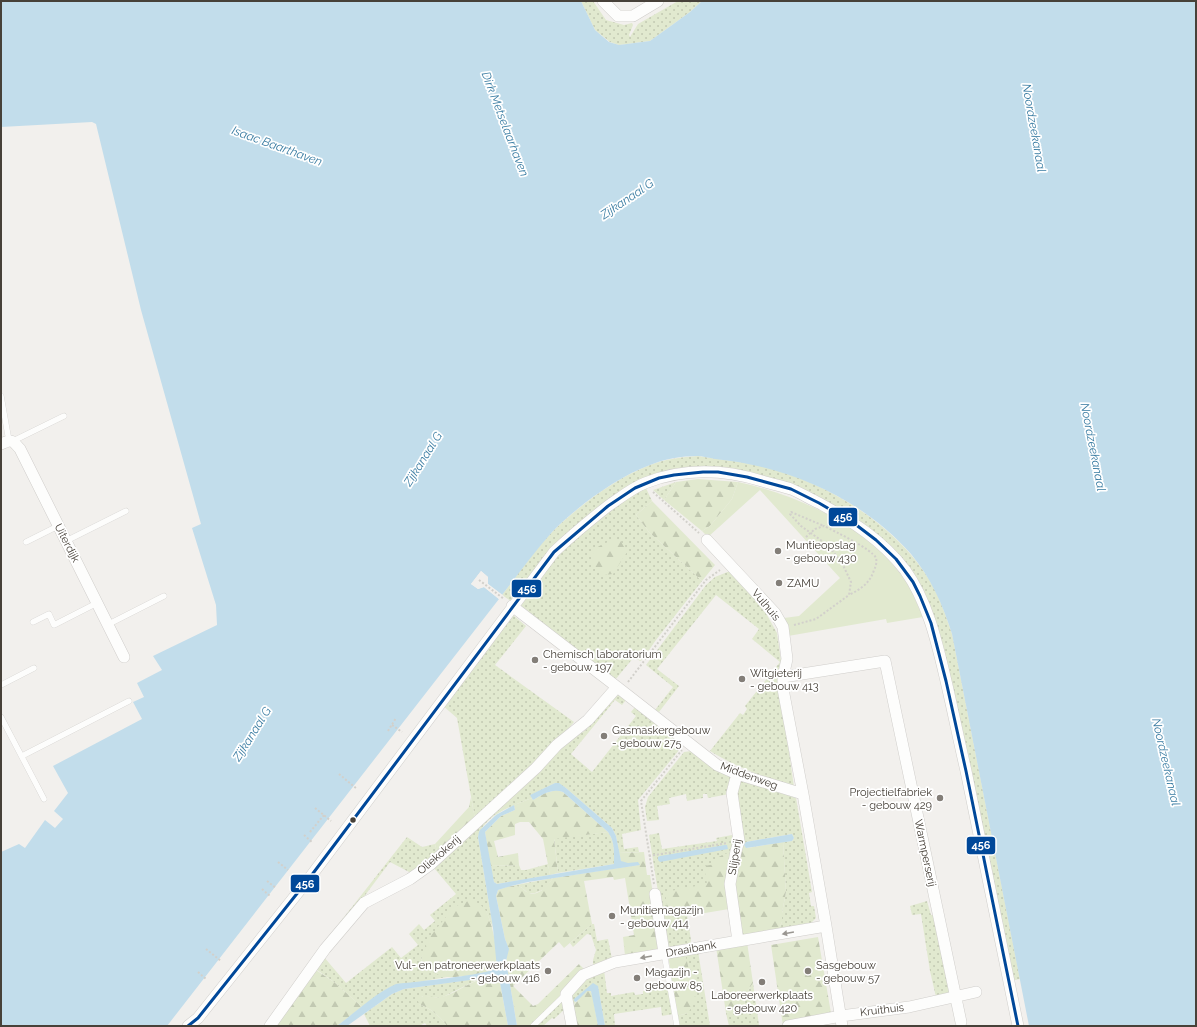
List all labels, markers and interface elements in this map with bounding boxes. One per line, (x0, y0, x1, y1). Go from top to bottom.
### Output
water label: Dirk Metselaarhaven (479, 70, 532, 179)
water label: Noordzeekanaal (1019, 83, 1049, 173)
water label: Isaac Baarthaven (230, 123, 324, 169)
water label: Zijkanaal G (597, 176, 657, 222)
water label: Noordzeekanaal (1078, 402, 1108, 492)
water label: Zijkanaal G (400, 429, 446, 489)
line badge: 456 (828, 507, 858, 527)
text: 456 (833, 511, 853, 524)
street label: Uiterdijk (52, 521, 82, 565)
place label: Muntieopslag - gebouw 430 (786, 539, 857, 565)
marker: Muntieopslag - gebouw 430 (773, 546, 783, 556)
place label: ZAMU (787, 577, 819, 590)
marker: ZAMU (774, 578, 784, 588)
line badge: 456 (511, 579, 542, 598)
text: 456 (517, 583, 537, 596)
street label: Vulhuis (749, 587, 783, 623)
place label: Chemisch laboratorium - gebouw 197 (543, 648, 662, 674)
marker: Chemisch laboratorium - gebouw 197 (530, 655, 540, 665)
place label: Witgieterij - gebouw 413 (750, 667, 819, 693)
marker: Witgieterij - gebouw 413 (737, 674, 747, 684)
water label: Zijkanaal G (229, 704, 275, 764)
water label: Noordzeekanaal (1149, 717, 1183, 807)
place label: Gasmaskergebouw - gebouw 275 (612, 724, 710, 750)
marker: Gasmaskergebouw - gebouw 275 (599, 731, 609, 741)
street label: Middenweg (718, 760, 780, 792)
place label: Projectielfabriek - gebouw 429 (849, 786, 932, 812)
marker: Projectielfabriek - gebouw 429 (935, 793, 945, 803)
unlabelled marker (348, 815, 358, 825)
street label: Warmperserij (912, 818, 938, 888)
street label: Oliekokerij (415, 833, 463, 877)
line badge: 456 (966, 836, 996, 855)
street label: Slijperij (726, 838, 744, 876)
text: 456 (971, 839, 991, 852)
line badge: 456 (290, 874, 320, 893)
text: 456 (295, 878, 315, 891)
place label: Munitiemagazijn - gebouw 414 (620, 904, 703, 930)
marker: Munitiemagazijn - gebouw 414 (607, 911, 617, 921)
one-way arrow (782, 930, 794, 936)
street label: Draaibank (665, 938, 717, 960)
one-way arrow (640, 954, 652, 960)
place label: Vul- en patroneerwerkplaats - gebouw 416 (395, 959, 540, 985)
place label: Sasgebouw - gebouw 57 (816, 959, 880, 985)
marker: Vul- en patroneerwerkplaats - gebouw 416 (543, 966, 553, 976)
place label: Magazijn - gebouw 85 (645, 966, 702, 992)
marker: Sasgebouw - gebouw 57 (803, 966, 813, 976)
marker: Magazijn - gebouw 85 (632, 973, 642, 983)
marker: Laboreerwerkplaats - gebouw 420 (757, 977, 767, 987)
place label: Laboreerwerkplaats - gebouw 420 (711, 989, 813, 1015)
street label: Kruithuis (859, 1001, 905, 1019)

